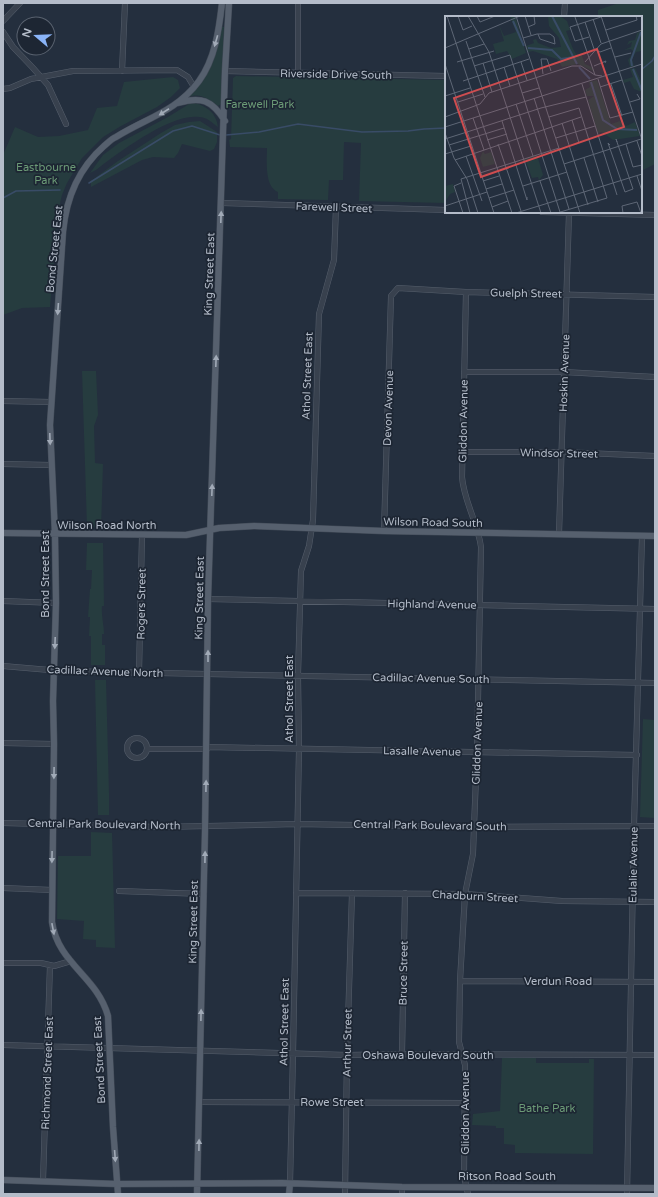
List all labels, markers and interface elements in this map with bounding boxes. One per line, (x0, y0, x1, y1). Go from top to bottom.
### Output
north arrow (16, 16, 56, 56)
inset map (445, 16, 642, 213)
text: N (19, 27, 35, 39)
one-way arrow (213, 36, 219, 48)
street label: Riverside Drive South (280, 67, 392, 82)
park label: Farewell Park (226, 98, 294, 111)
one-way arrow (158, 108, 170, 115)
park label: Eastbourne Park (16, 161, 76, 187)
street label: Farewell Street (295, 200, 373, 215)
street label: Bond Street East (43, 205, 66, 293)
one-way arrow (218, 210, 224, 223)
street label: King Street East (202, 232, 217, 316)
street label: Guelph Street (490, 286, 562, 301)
one-way arrow (54, 303, 61, 315)
street label: Athol Street East (299, 332, 316, 420)
street label: Hoskin Avenue (557, 334, 572, 412)
one-way arrow (213, 355, 220, 367)
street label: Devon Avenue (381, 370, 396, 446)
street label: Gliddon Avenue (456, 379, 471, 463)
one-way arrow (47, 433, 53, 446)
street label: Windsor Street (520, 446, 598, 461)
one-way arrow (209, 483, 215, 496)
street label: Wilson Road South (383, 515, 483, 530)
street label: Wilson Road North (58, 519, 157, 532)
street label: Bond Street East (39, 530, 52, 618)
street label: King Street East (192, 556, 207, 640)
street label: Rogers Street (134, 568, 149, 640)
street label: Highland Avenue (387, 597, 477, 612)
one-way arrow (52, 637, 58, 650)
one-way arrow (205, 649, 211, 662)
street label: Athol Street East (283, 655, 296, 743)
street label: Cadillac Avenue North (46, 663, 163, 680)
street label: Cadillac Avenue South (372, 671, 490, 686)
street label: Gliddon Avenue (470, 701, 485, 785)
street label: Lasalle Avenue (383, 744, 461, 759)
one-way arrow (50, 767, 57, 779)
one-way arrow (203, 779, 209, 792)
street label: Central Park Boulevard North (27, 817, 181, 832)
street label: Central Park Boulevard South (353, 818, 507, 833)
street label: Eulalie Avenue (626, 827, 641, 903)
one-way arrow (202, 850, 208, 863)
one-way arrow (49, 851, 55, 864)
street label: King Street East (186, 880, 201, 964)
street label: Chadburn Street (432, 888, 518, 905)
one-way arrow (51, 923, 57, 935)
street label: Bruce Street (396, 940, 411, 1006)
street label: Verdun Road (524, 975, 592, 988)
street label: Athol Street East (277, 978, 292, 1066)
one-way arrow (198, 1009, 205, 1021)
street label: Arthur Street (340, 1009, 355, 1077)
street label: Richmond Street East (39, 1016, 56, 1130)
street label: Bond Street East (91, 1016, 108, 1104)
street label: Oshawa Boulevard South (362, 1049, 494, 1062)
street label: Gliddon Avenue (459, 1071, 472, 1155)
street label: Rowe Street (300, 1096, 364, 1109)
park label: Bathe Park (518, 1102, 576, 1115)
one-way arrow (195, 1139, 202, 1151)
one-way arrow (111, 1150, 118, 1162)
street label: Ritson Road South (458, 1170, 556, 1183)

